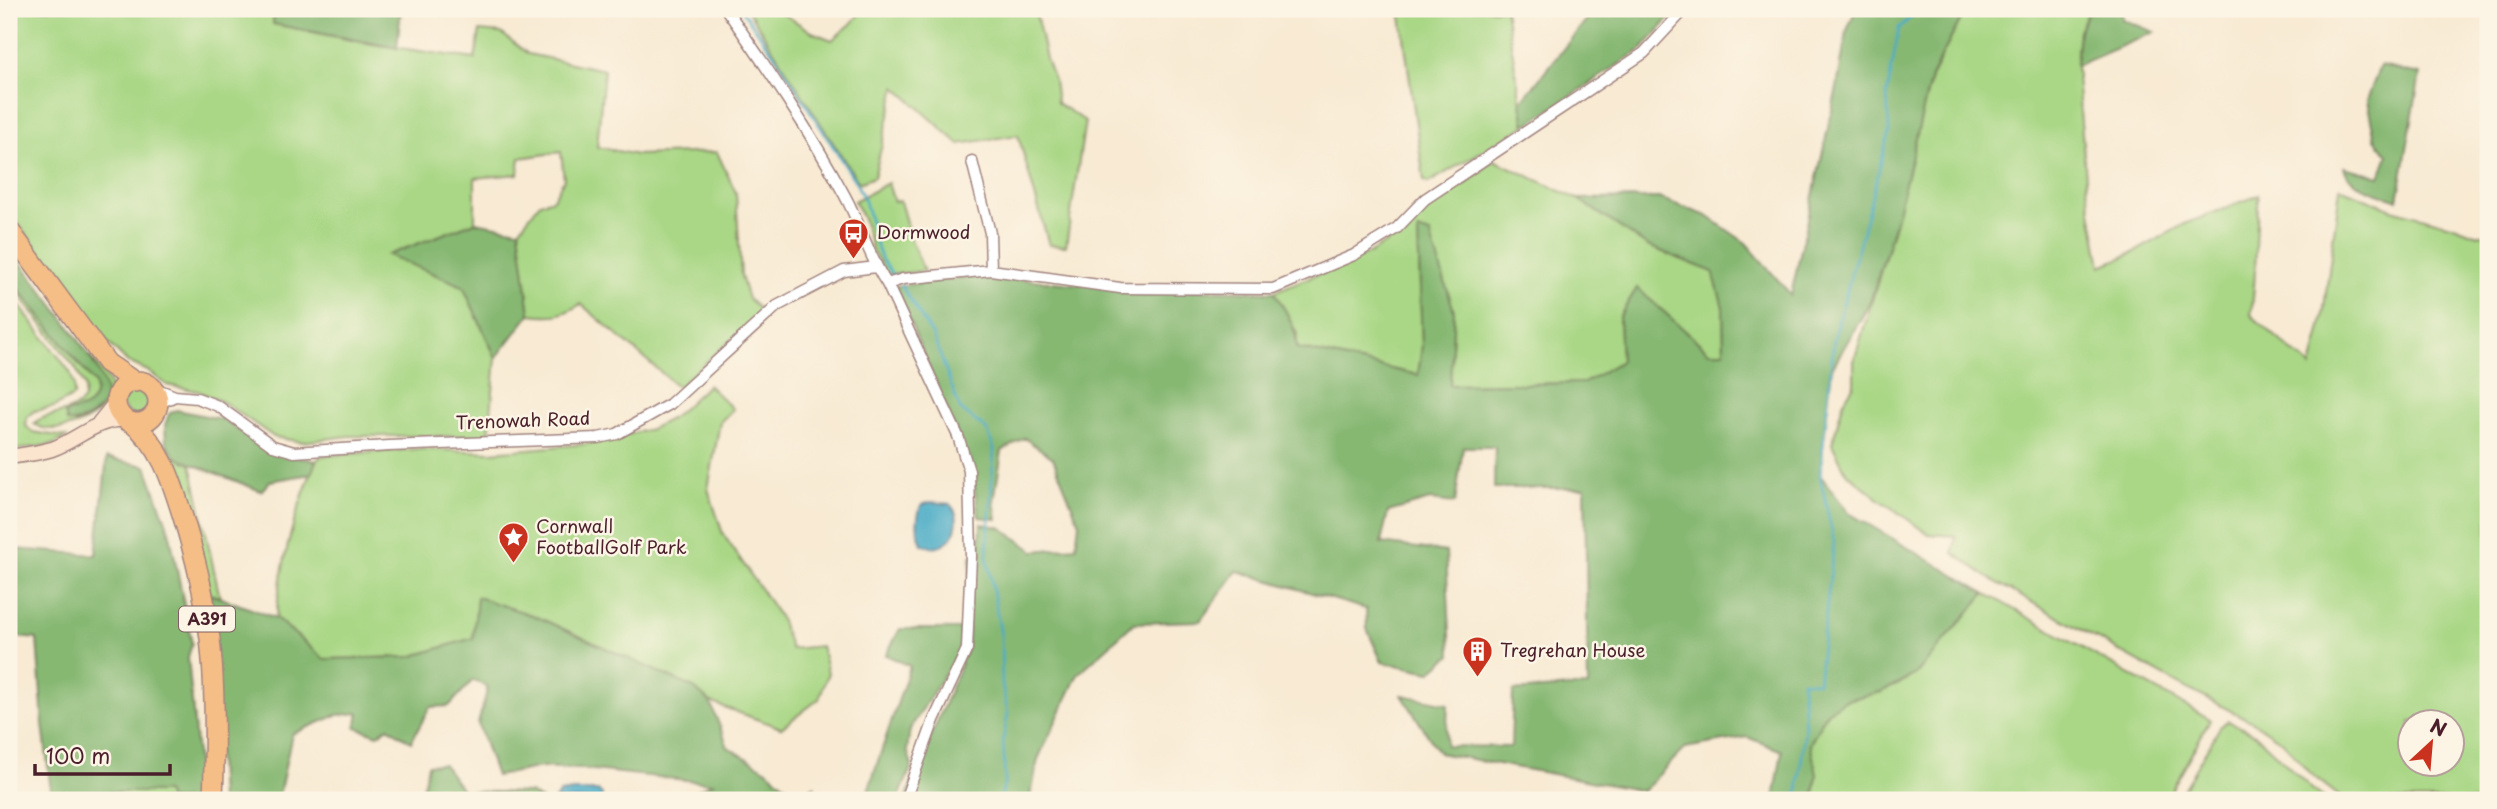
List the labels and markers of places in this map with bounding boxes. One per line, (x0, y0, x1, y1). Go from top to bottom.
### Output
bus stop icon: Dormwood (837, 216, 871, 260)
place label: Dormwood (877, 218, 970, 245)
place label: Cornwall FootballGolf Park (536, 512, 687, 560)
place icon: Cornwall FootballGolf Park (496, 520, 530, 564)
building icon: Tregrehan House (1460, 634, 1494, 678)
place label: Tregrehan House (1500, 636, 1645, 663)

